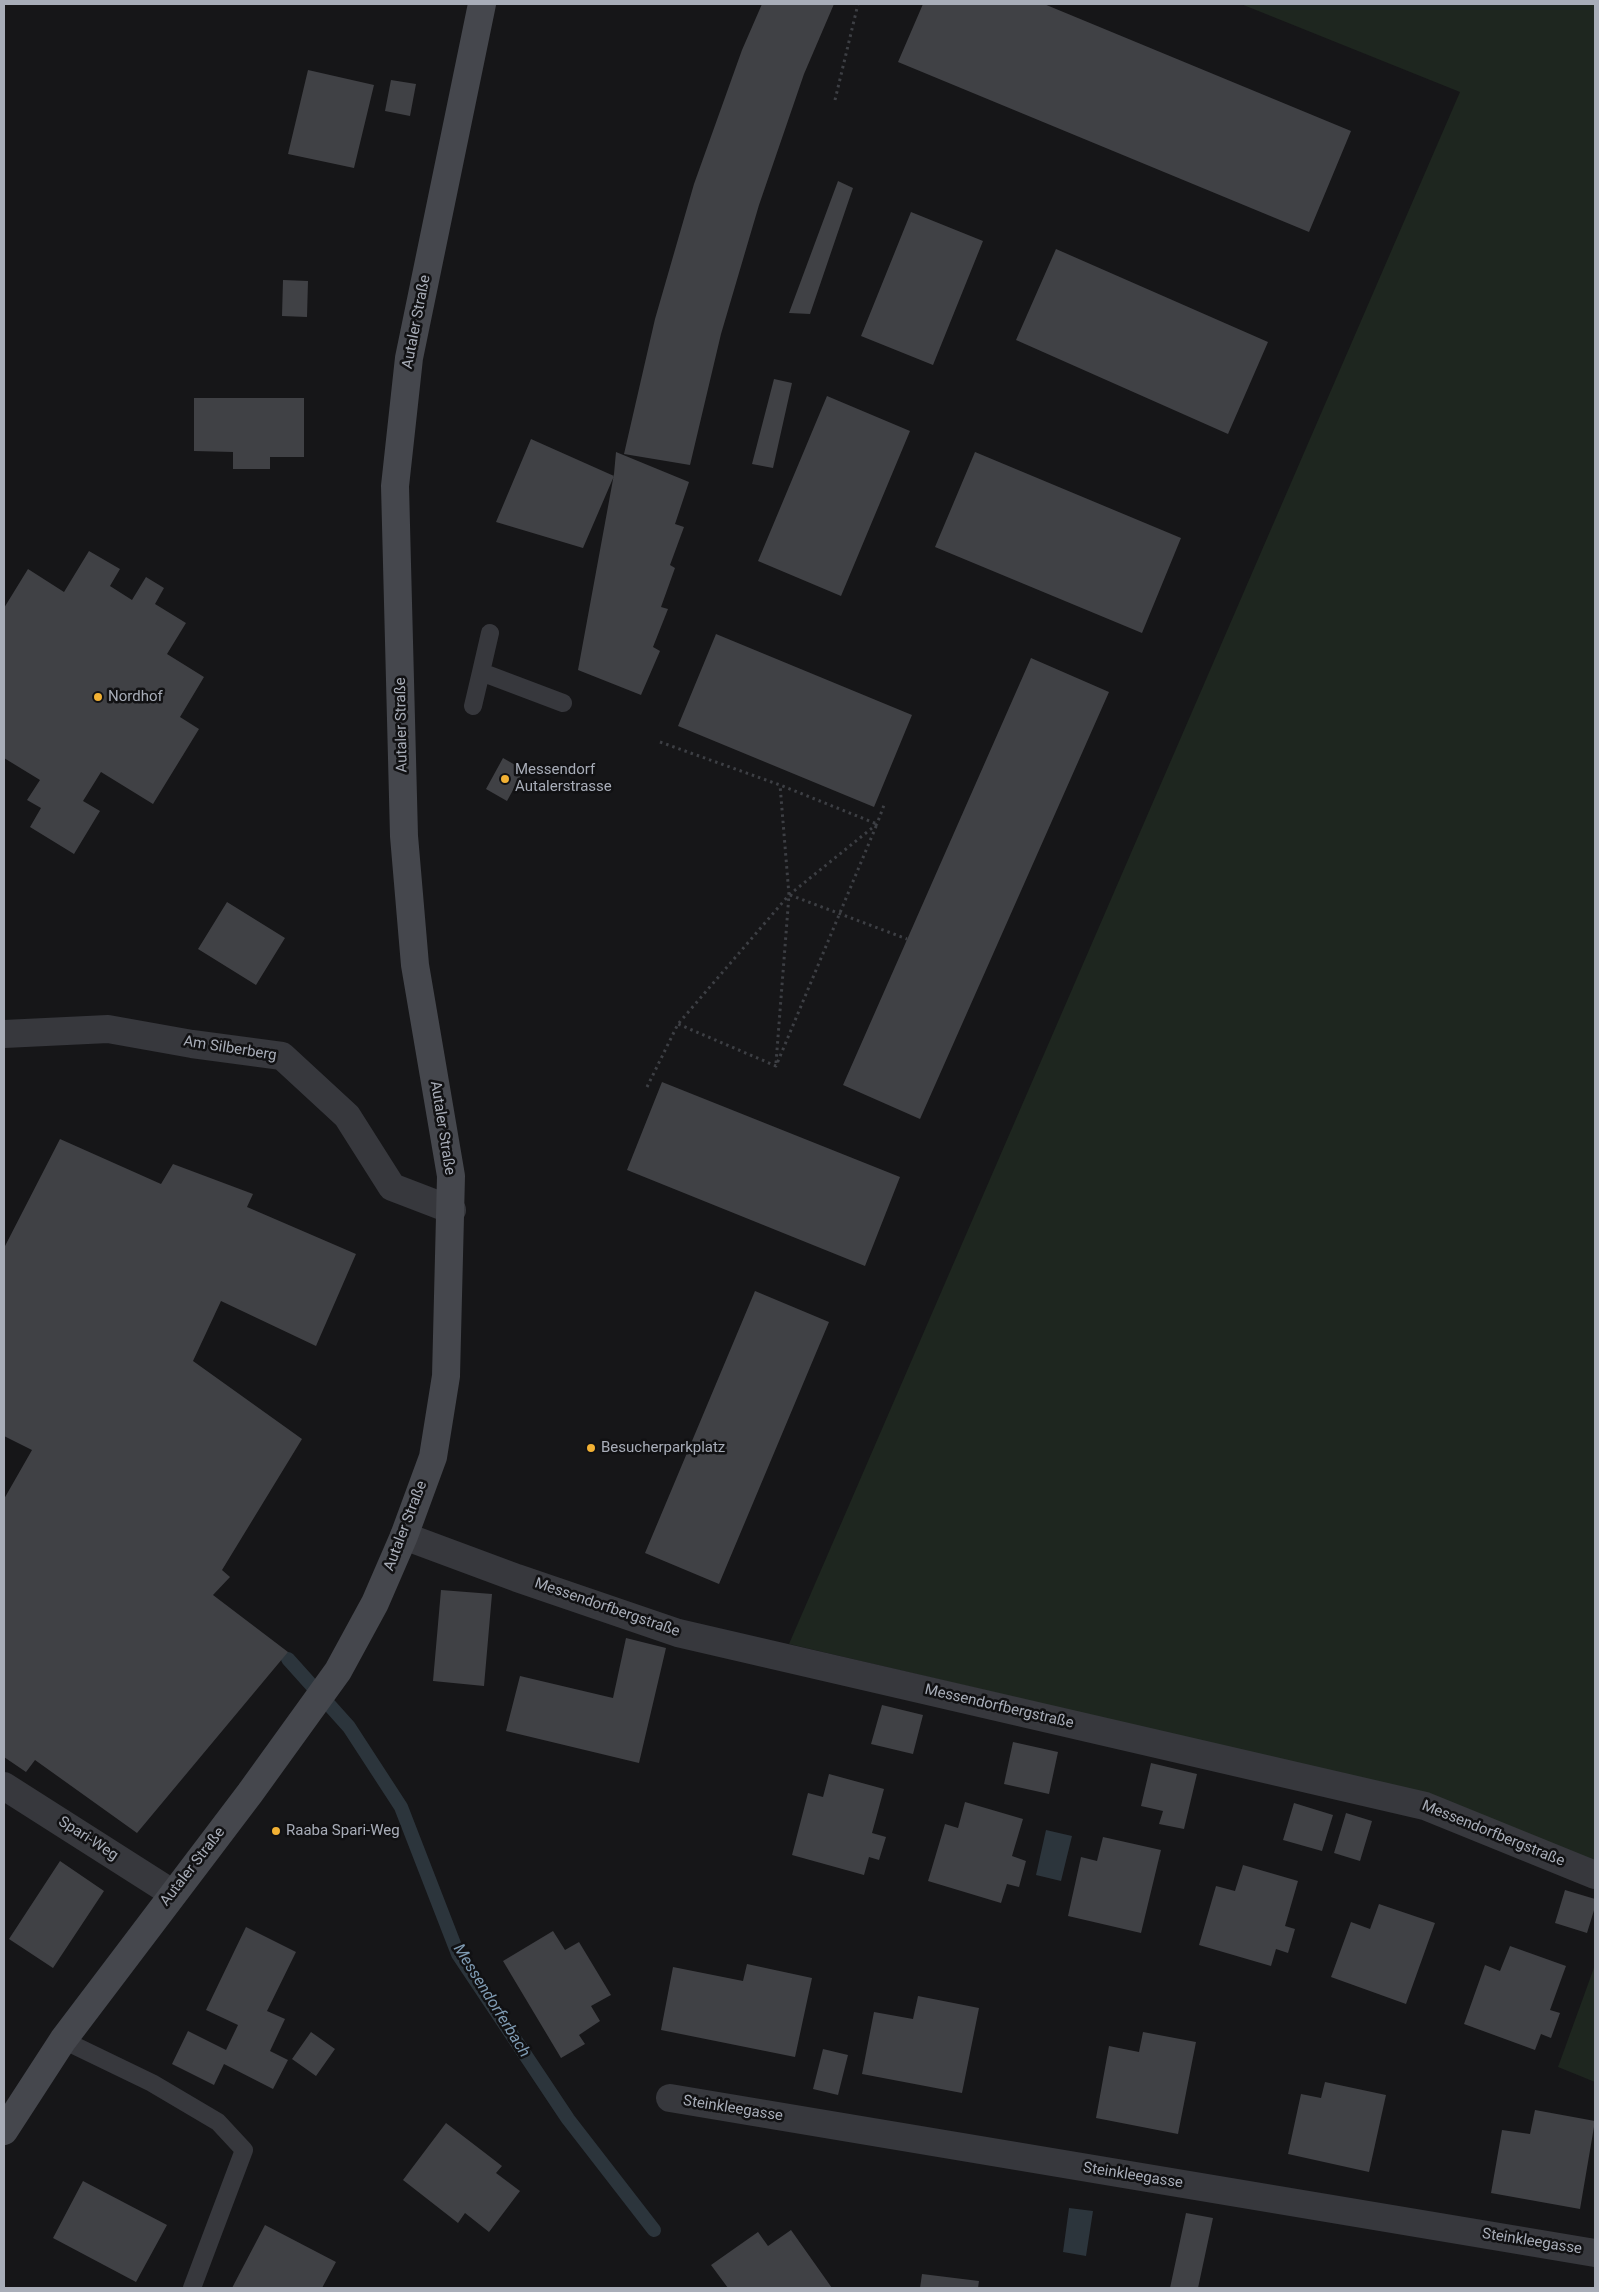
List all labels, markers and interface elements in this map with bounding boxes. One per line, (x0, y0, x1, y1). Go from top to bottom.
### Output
street label: Autaler Straße (399, 274, 435, 370)
street label: Autaler Straße (392, 677, 412, 773)
place label: Nordhof (108, 688, 163, 706)
marker: Nordhof (92, 691, 104, 703)
place label: Messendorf Autalerstrasse (515, 761, 612, 796)
marker: Messendorf Autalerstrasse (499, 773, 511, 785)
street label: Am Silberberg (182, 1033, 278, 1065)
street label: Autaler Straße (426, 1080, 458, 1176)
place label: Besucherparkplatz (601, 1439, 725, 1457)
marker: Besucherparkplatz (585, 1442, 597, 1454)
street label: Autaler Straße (381, 1478, 431, 1574)
street label: Messendorfbergstraße (532, 1575, 682, 1641)
street label: Messendorfbergstraße (923, 1681, 1075, 1733)
street label: Messendorfbergstraße (1419, 1797, 1567, 1871)
street label: Spari-Weg (55, 1813, 121, 1865)
place label: Raaba Spari-Weg (286, 1822, 400, 1840)
street label: Autaler Straße (157, 1824, 229, 1910)
marker: Raaba Spari-Weg (270, 1825, 282, 1837)
water label: Messendorferbach (448, 1941, 534, 2061)
street label: Steinkleegasse (682, 2092, 784, 2126)
street label: Steinkleegasse (1082, 2159, 1184, 2193)
street label: Steinkleegasse (1481, 2225, 1583, 2259)

